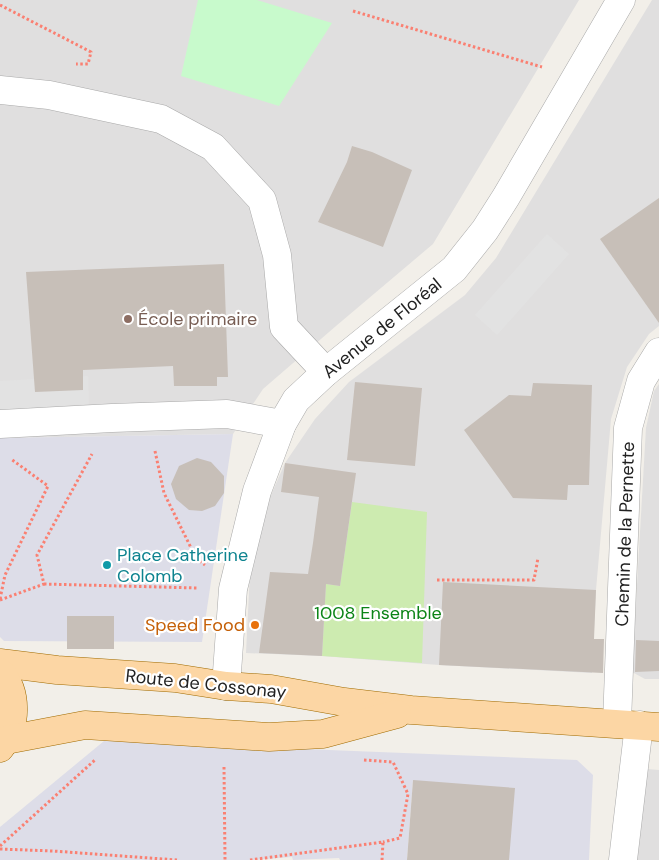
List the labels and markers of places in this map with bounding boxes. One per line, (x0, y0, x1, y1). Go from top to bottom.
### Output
place label: École primaire (138, 307, 257, 331)
marker: École primaire (122, 313, 134, 325)
place label: Place Catherine Colomb (117, 543, 248, 588)
marker: Place Catherine Colomb (101, 559, 113, 571)
place label: Speed Food (145, 613, 245, 637)
marker: Speed Food (249, 619, 261, 631)

